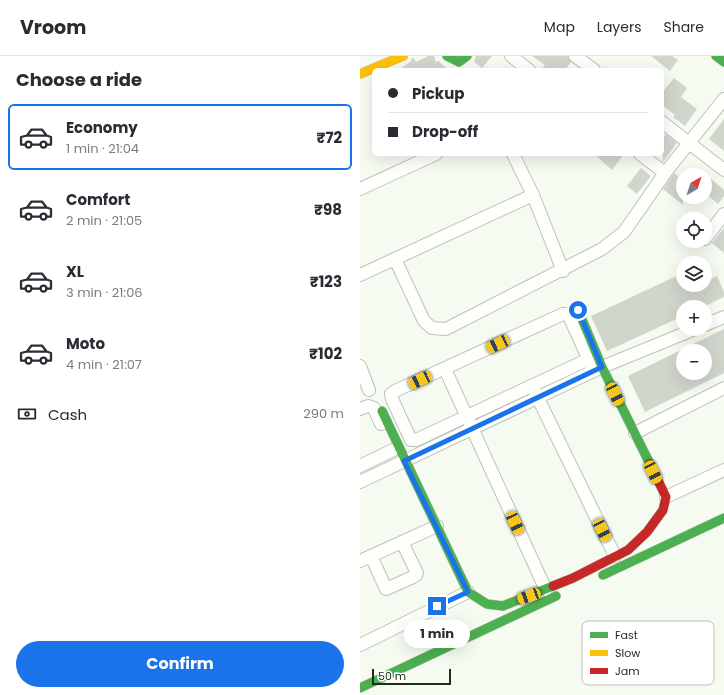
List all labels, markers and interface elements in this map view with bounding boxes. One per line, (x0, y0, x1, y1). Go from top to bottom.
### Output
text: Vroom (20, 14, 86, 41)
text: Map (544, 17, 575, 37)
text: Layers (597, 17, 641, 37)
text: Share (663, 17, 704, 37)
text: Choose a ride (16, 67, 142, 92)
text: Pickup (412, 83, 464, 104)
text: Economy (66, 117, 138, 138)
icon: car (18, 119, 54, 155)
text: Drop-off (412, 121, 478, 142)
text: ₹72 (316, 127, 342, 148)
text: 1 min · 21:04 (66, 139, 139, 158)
north arrow (676, 168, 712, 204)
map controls (676, 168, 712, 380)
text: Comfort (66, 189, 130, 210)
icon: car (18, 191, 54, 227)
text: ₹98 (314, 199, 342, 220)
text: 2 min · 21:05 (66, 211, 142, 230)
button: locate (676, 212, 712, 248)
button: layers (676, 256, 712, 292)
text: XL (66, 261, 84, 282)
icon: car (18, 263, 54, 299)
text: ₹123 (310, 271, 342, 292)
text: 3 min · 21:06 (66, 283, 143, 302)
button: + (676, 300, 712, 336)
route start (569, 301, 587, 319)
text: Moto (66, 333, 105, 354)
car (485, 333, 511, 355)
icon: car (18, 335, 54, 371)
text: ₹102 (309, 343, 342, 364)
button: − (676, 344, 712, 380)
text: 4 min · 21:07 (66, 355, 142, 374)
car (407, 369, 433, 391)
car (604, 381, 626, 407)
icon: cash (16, 403, 38, 425)
text: Cash (48, 404, 87, 425)
text: 290 m (303, 404, 344, 423)
car (642, 459, 664, 485)
car (504, 510, 526, 536)
car (591, 517, 613, 543)
car (516, 586, 542, 606)
route end (428, 597, 446, 615)
callout: 1 min (404, 620, 470, 648)
legend (582, 621, 714, 685)
text: 1 min (420, 624, 454, 643)
text: Fast (615, 627, 638, 643)
button: Confirm (16, 641, 344, 687)
text: Slow (615, 645, 640, 661)
text: Jam (615, 663, 640, 679)
scale bar (372, 667, 451, 686)
text: 50 m (378, 668, 406, 684)

